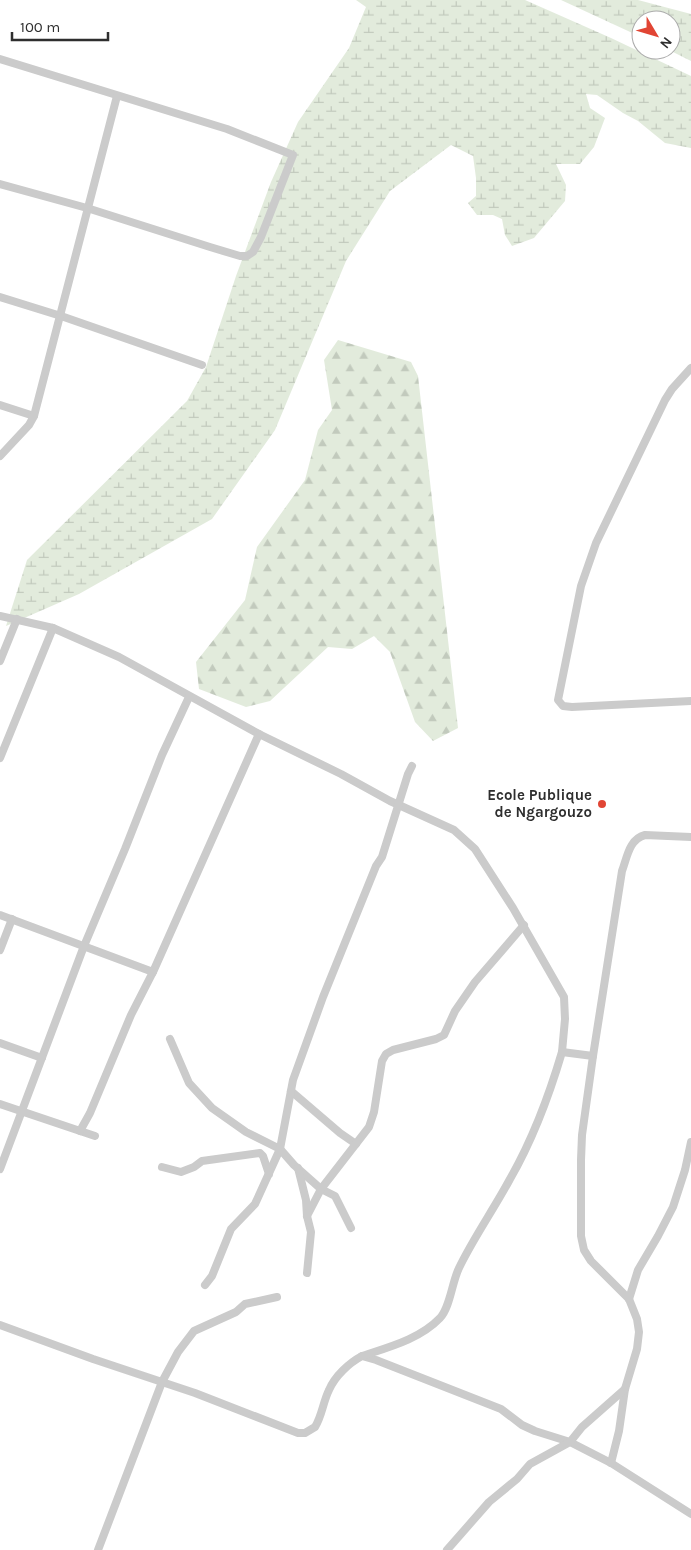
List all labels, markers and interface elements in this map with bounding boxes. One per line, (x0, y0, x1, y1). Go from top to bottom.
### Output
scale bar (12, 10, 109, 42)
north arrow (631, 10, 681, 60)
text: 100 m (20, 18, 60, 36)
text: N (656, 34, 676, 52)
place label: Ecole Publique de Ngargouzo (487, 786, 592, 821)
marker: Ecole Publique de Ngargouzo (596, 798, 608, 810)

